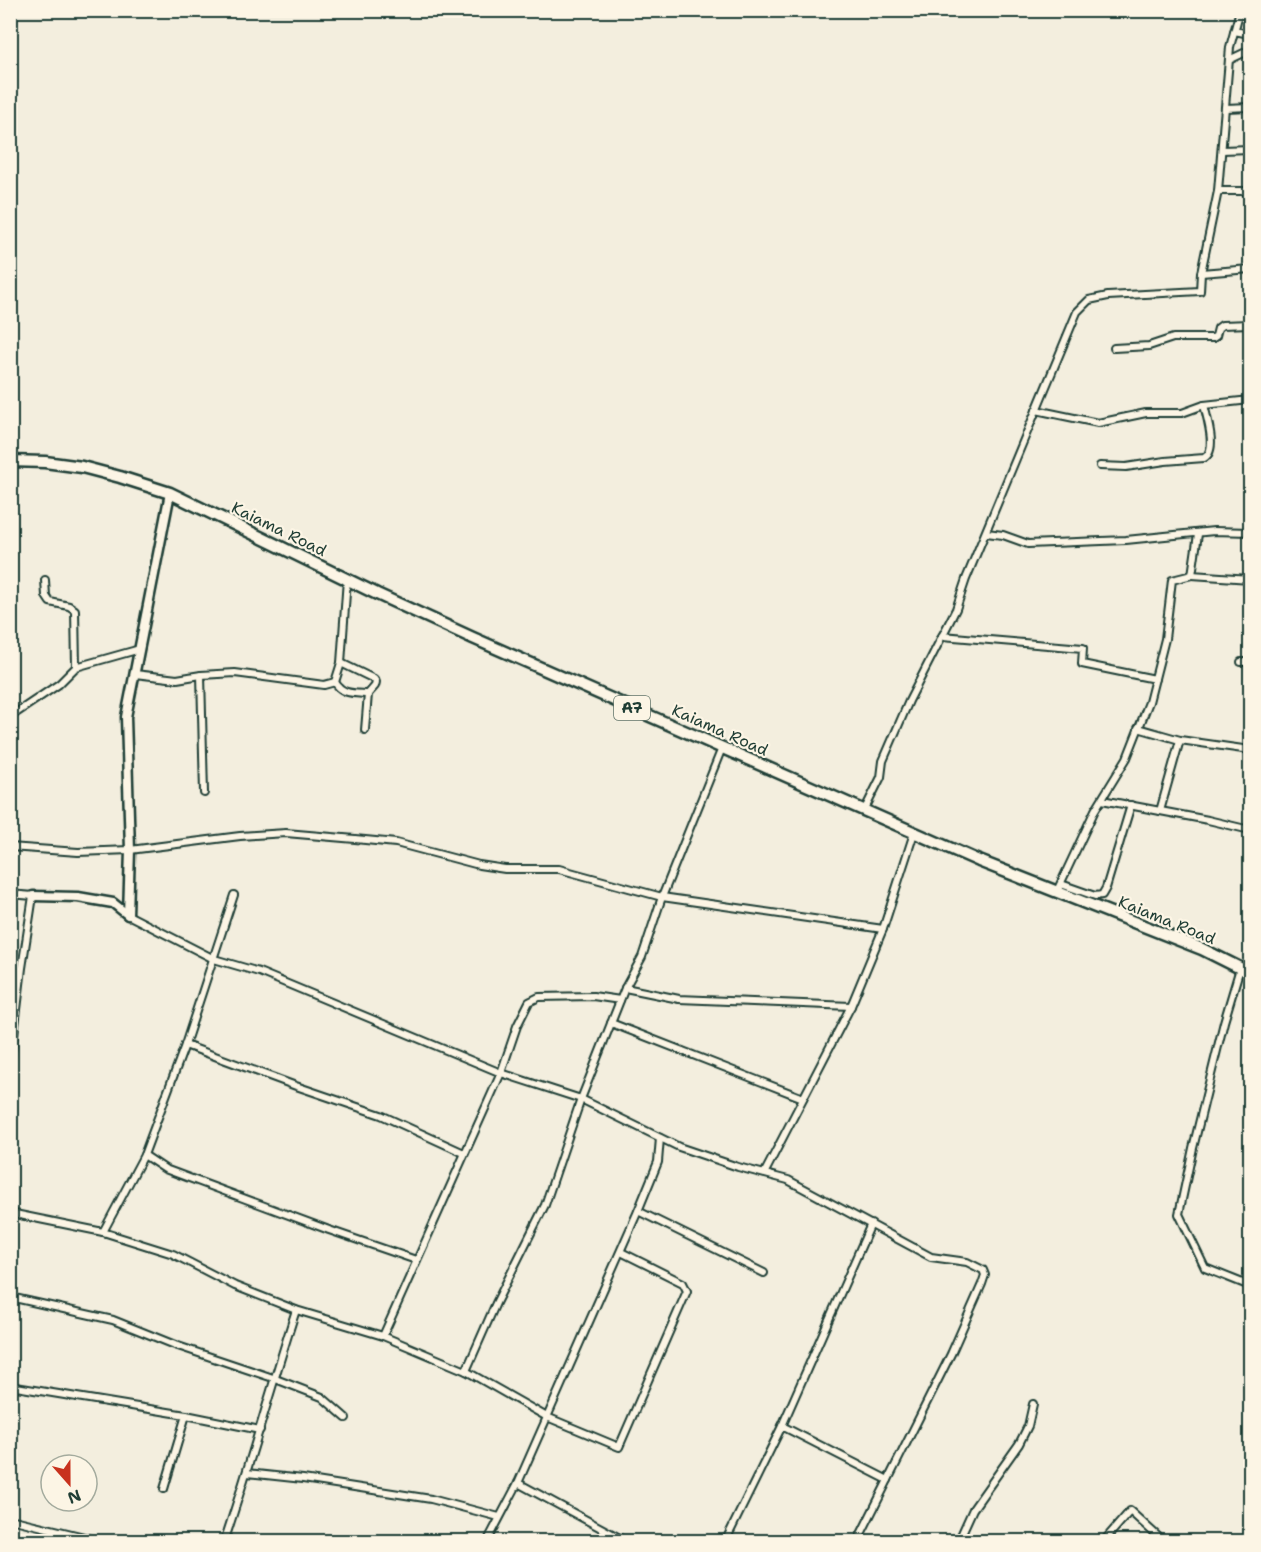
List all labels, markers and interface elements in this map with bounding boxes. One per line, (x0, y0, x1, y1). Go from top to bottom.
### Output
street label: Kaiama Road (228, 497, 330, 561)
road number: A7 (614, 696, 650, 720)
street label: Kaiama Road (669, 699, 771, 761)
street label: Kaiama Road (1115, 891, 1219, 949)
north arrow (39, 1453, 99, 1513)
text: N (65, 1484, 84, 1509)

